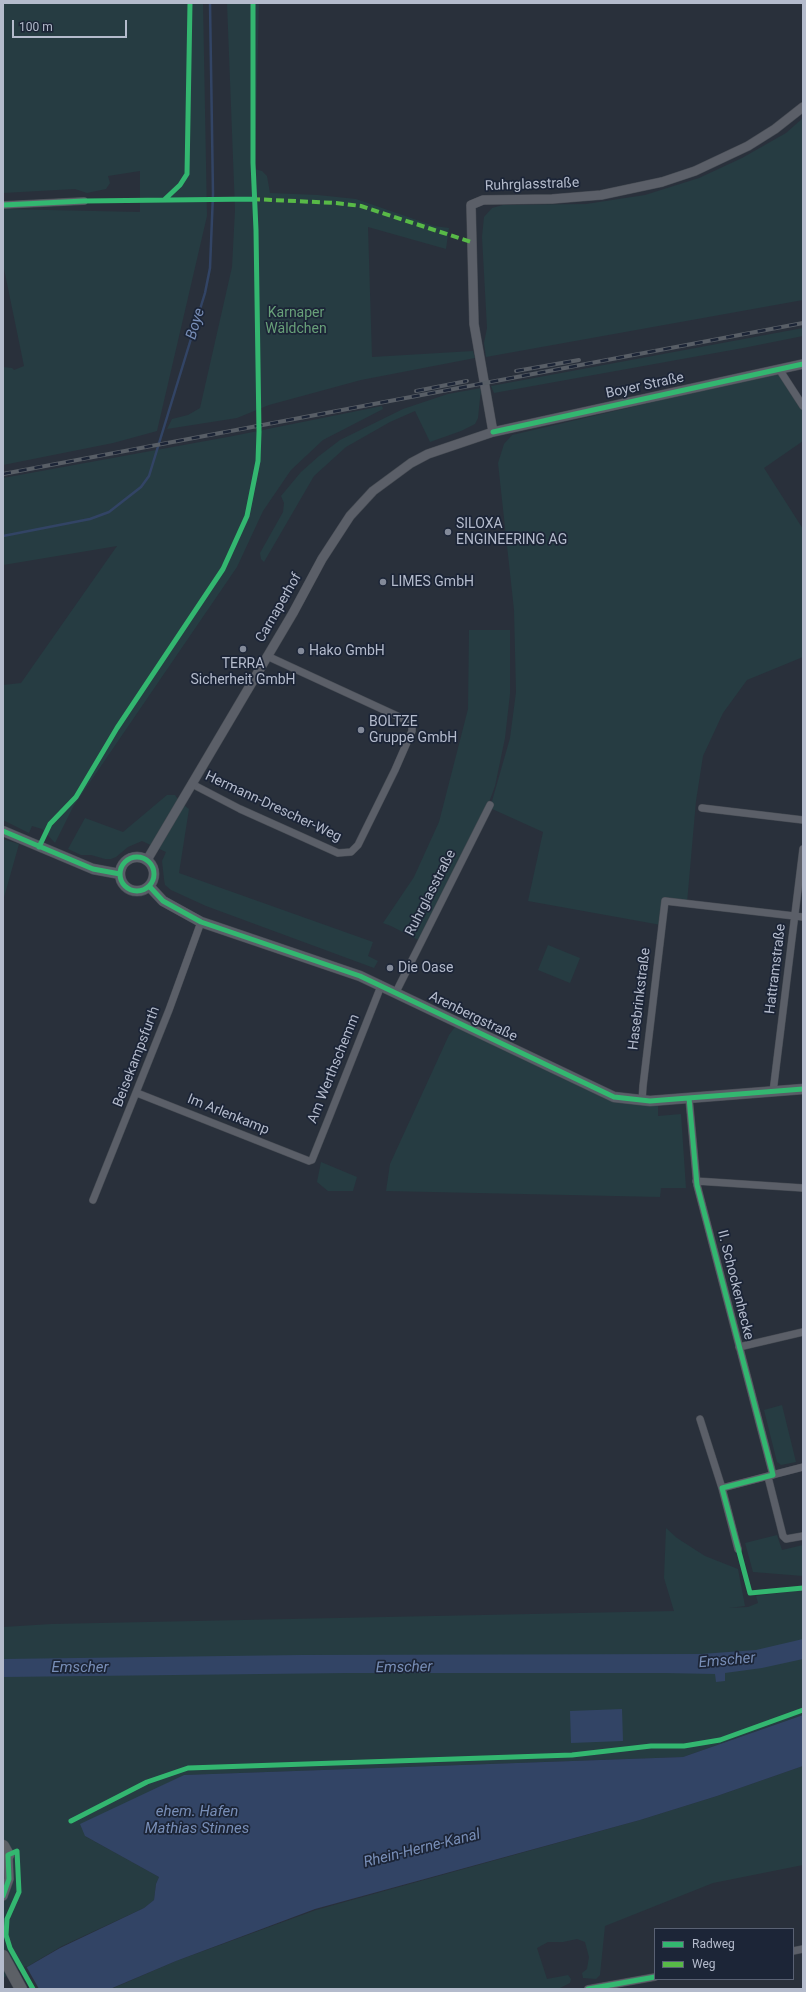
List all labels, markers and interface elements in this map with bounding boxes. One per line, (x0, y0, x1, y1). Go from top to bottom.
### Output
scale bar (14, 12, 129, 38)
text: 100 m (19, 20, 53, 34)
street label: Ruhrglasstraße (485, 175, 579, 195)
park label: Karnaper Wäldchen (265, 305, 327, 338)
water label: Boye (183, 306, 209, 342)
street label: Boyer Straße (604, 370, 686, 402)
place label: SILOXA ENGINEERING AG (456, 516, 567, 548)
marker: SILOXA ENGINEERING AG (443, 527, 453, 537)
street label: Carnaperhof (252, 570, 306, 646)
place label: LIMES GmbH (391, 574, 474, 590)
marker: LIMES GmbH (378, 577, 388, 587)
place label: Hako GmbH (309, 643, 385, 659)
marker: TERRA Sicherheit GmbH (238, 644, 248, 654)
marker: Hako GmbH (296, 646, 306, 656)
place label: TERRA Sicherheit GmbH (190, 656, 296, 688)
place label: BOLTZE Gruppe GmbH (369, 714, 457, 746)
marker: BOLTZE Gruppe GmbH (356, 725, 366, 735)
street label: Hermann-Drescher-Weg (202, 768, 344, 846)
street label: Ruhrglasstraße (402, 847, 460, 939)
street label: Hattramstraße (762, 923, 790, 1015)
street label: Hasebrinkstraße (625, 947, 655, 1051)
place label: Die Oase (398, 960, 453, 976)
marker: Die Oase (385, 963, 395, 973)
street label: Arenbergstraße (426, 988, 520, 1046)
street label: Beisekampsfurth (110, 1004, 164, 1110)
street label: Am Werthschemm (304, 1012, 364, 1126)
street label: Im Arlenkamp (185, 1091, 271, 1139)
street label: II. Schockenhecke (713, 1228, 757, 1342)
water label: Emscher (698, 1650, 756, 1672)
water label: Emscher (52, 1659, 108, 1677)
water label: Emscher (375, 1659, 433, 1677)
water label: ehem. Hafen Mathias Stinnes (145, 1803, 249, 1838)
water label: Rhein-Herne-Kanal (362, 1826, 482, 1872)
legend (654, 1928, 794, 1980)
text: Radweg (692, 1937, 735, 1951)
text: Weg (692, 1957, 716, 1971)

